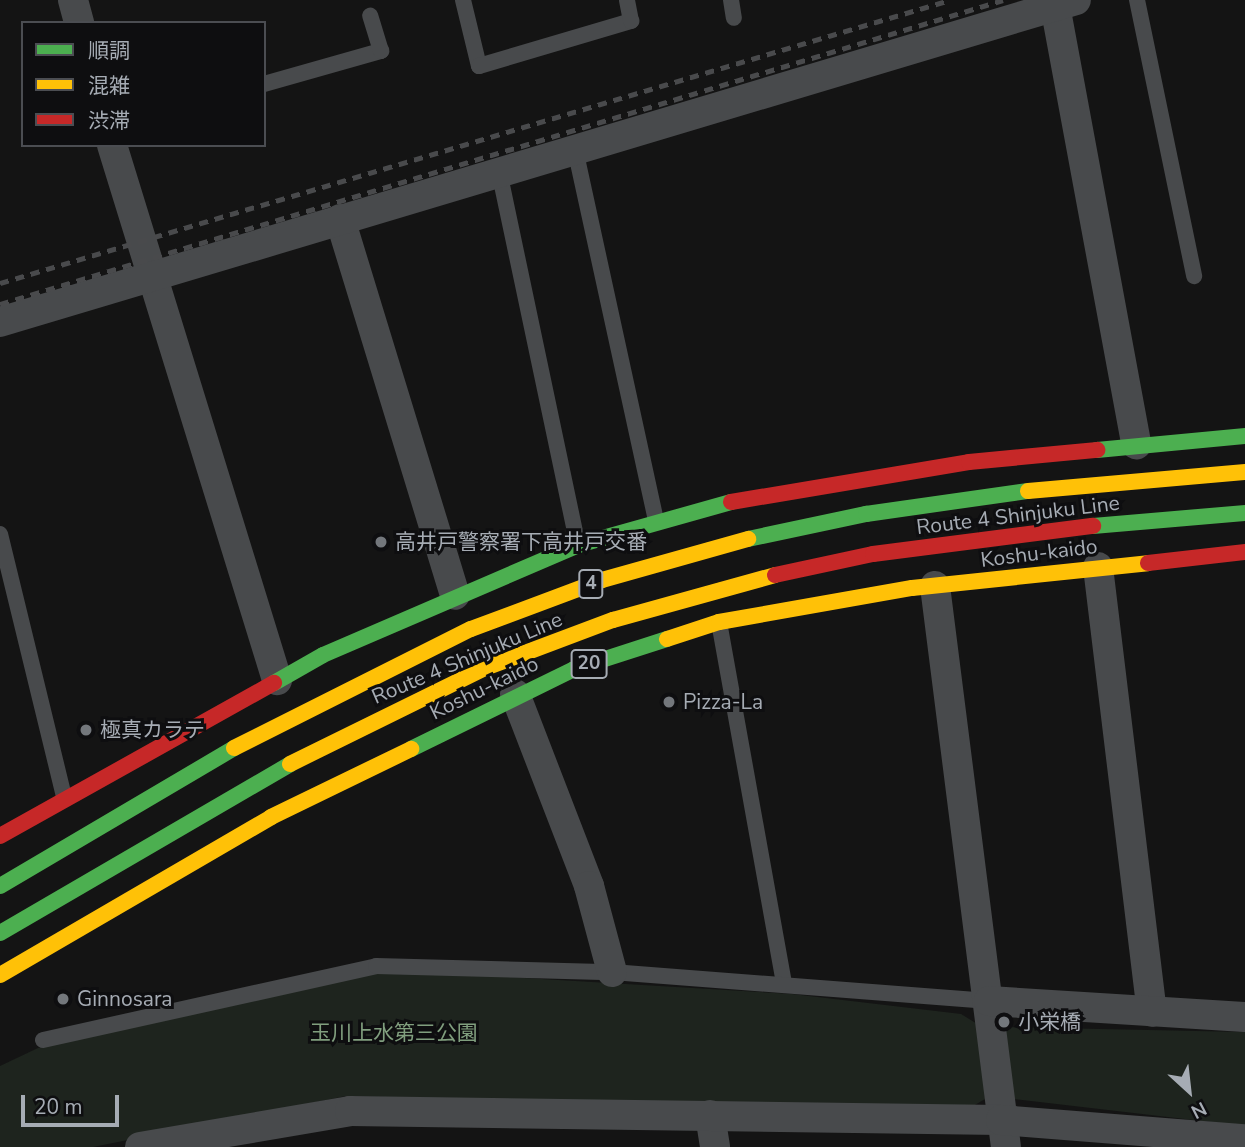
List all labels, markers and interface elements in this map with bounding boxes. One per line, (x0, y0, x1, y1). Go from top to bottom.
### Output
legend (21, 21, 266, 147)
text: 順調 (88, 37, 130, 65)
text: 混雑 (88, 72, 130, 100)
text: 渋滞 (88, 107, 130, 135)
street label: Route 4 Shinjuku Line (915, 490, 1121, 540)
place label: 高井戸警察署下高井戸交番 (395, 529, 647, 555)
street label: Koshu-kaido (979, 533, 1099, 573)
marker: 高井戸警察署下高井戸交番 (373, 534, 389, 550)
road number: 4 (577, 568, 605, 600)
street label: Route 4 Shinjuku Line (368, 606, 566, 710)
road number: 20 (570, 649, 608, 680)
street label: Koshu-kaido (426, 651, 542, 725)
place label: Pizza-La (683, 689, 763, 715)
marker: Pizza-La (661, 694, 677, 710)
place label: 極真カラテ (100, 717, 205, 743)
marker: 極真カラテ (78, 722, 94, 738)
place label: Ginnosara (77, 986, 172, 1012)
marker: Ginnosara (55, 991, 71, 1007)
place label: 小栄橋 (1018, 1009, 1081, 1035)
marker: 小栄橋 (996, 1014, 1012, 1030)
park label: 玉川上水第三公園 (310, 1020, 478, 1046)
north arrow (1154, 1056, 1224, 1126)
scale bar (24, 1080, 122, 1124)
text: 20 m (34, 1093, 83, 1121)
text: N (1186, 1095, 1211, 1125)

